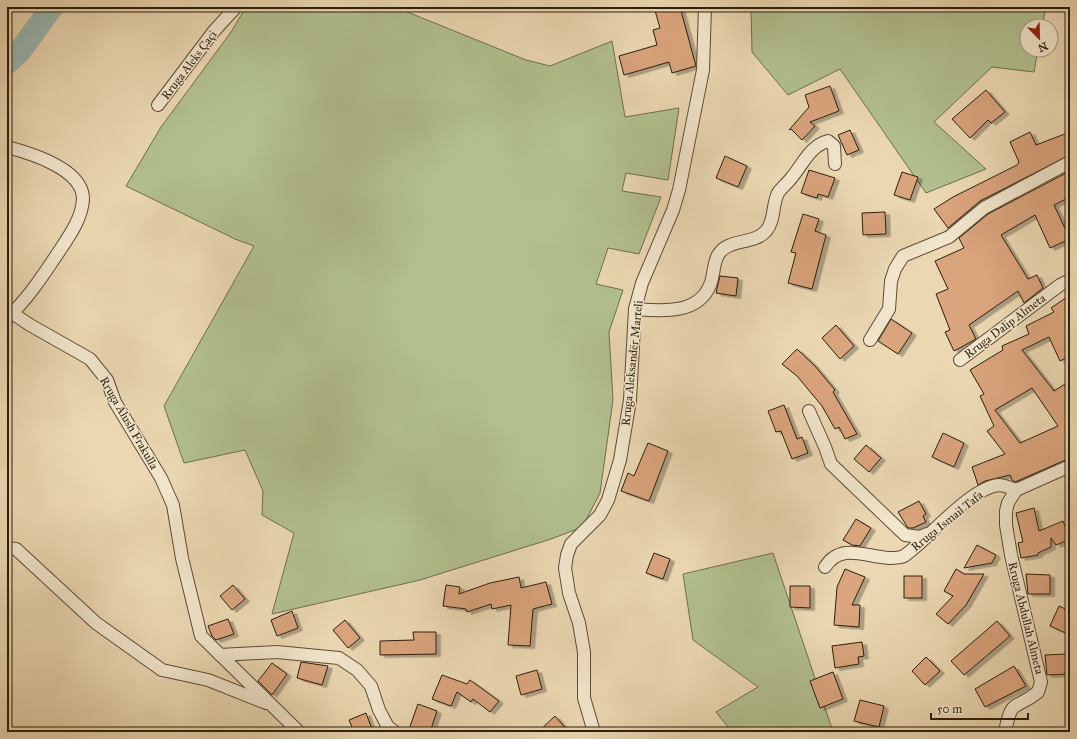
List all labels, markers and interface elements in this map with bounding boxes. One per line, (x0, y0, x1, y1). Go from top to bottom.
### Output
north arrow (1019, 18, 1059, 58)
street label: Rruga Aleks Çaçi (158, 27, 221, 103)
text: N (1035, 39, 1050, 55)
street label: Rruga Dalip Almeta (962, 290, 1050, 362)
street label: Rruga Aleksandër Marteli (618, 299, 647, 427)
street label: Rruga Alush Frakulla (96, 374, 162, 473)
street label: Rruga Ismail Tafa (908, 487, 987, 555)
street label: Rruga Abdullah Almeta (1004, 560, 1047, 677)
scale bar (931, 695, 1028, 721)
text: 50 m (937, 702, 962, 716)

